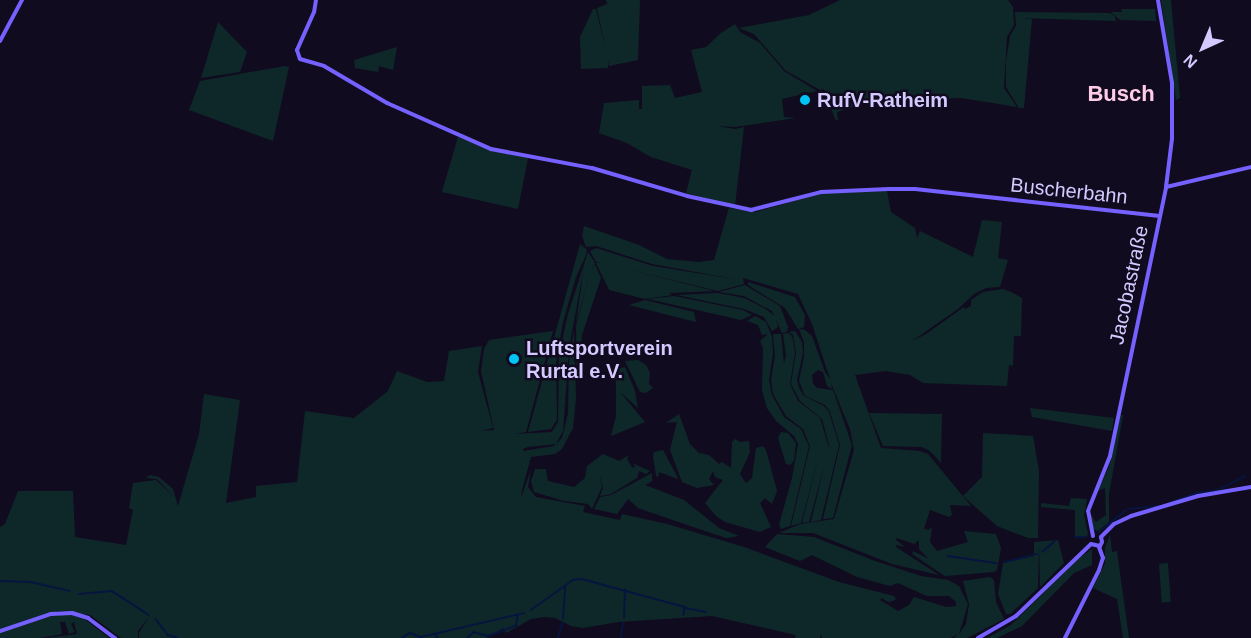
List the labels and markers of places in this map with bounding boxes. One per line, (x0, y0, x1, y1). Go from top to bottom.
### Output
place label: RufV-Ratheim (817, 88, 948, 112)
marker: RufV-Ratheim (798, 93, 812, 107)
place label: Luftsportverein Rurtal e.V. (526, 336, 673, 383)
marker: Luftsportverein Rurtal e.V. (507, 352, 521, 366)

